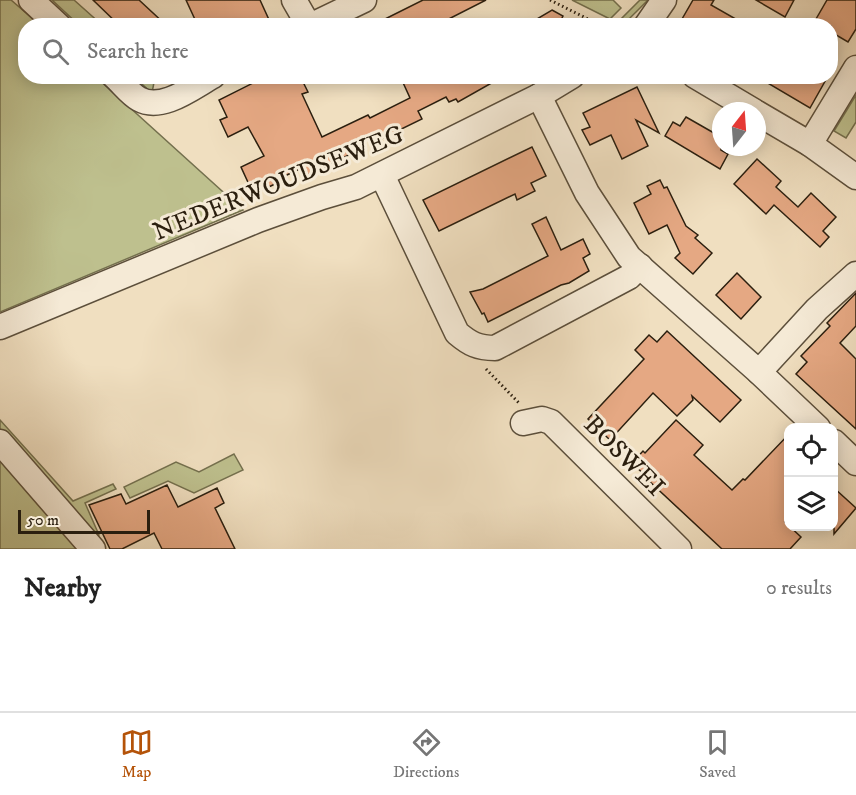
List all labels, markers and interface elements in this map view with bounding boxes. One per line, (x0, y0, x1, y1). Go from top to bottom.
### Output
search box (18, 18, 838, 84)
icon: search (39, 35, 72, 68)
text: Search here (87, 38, 189, 65)
north arrow (712, 102, 766, 156)
street label: NEDERWOUDSEWEG (148, 118, 409, 249)
street label: BOSWEI (576, 409, 671, 504)
map controls (784, 423, 838, 531)
button: locate (784, 423, 838, 477)
button: layers (784, 477, 838, 531)
scale bar (18, 507, 150, 534)
text: 50 m (27, 510, 59, 530)
text: Nearby (24, 572, 101, 605)
text: 0 results (766, 576, 832, 601)
tab: Map (120, 726, 153, 782)
tab: Directions (393, 726, 459, 782)
tab: Saved (699, 726, 736, 782)

